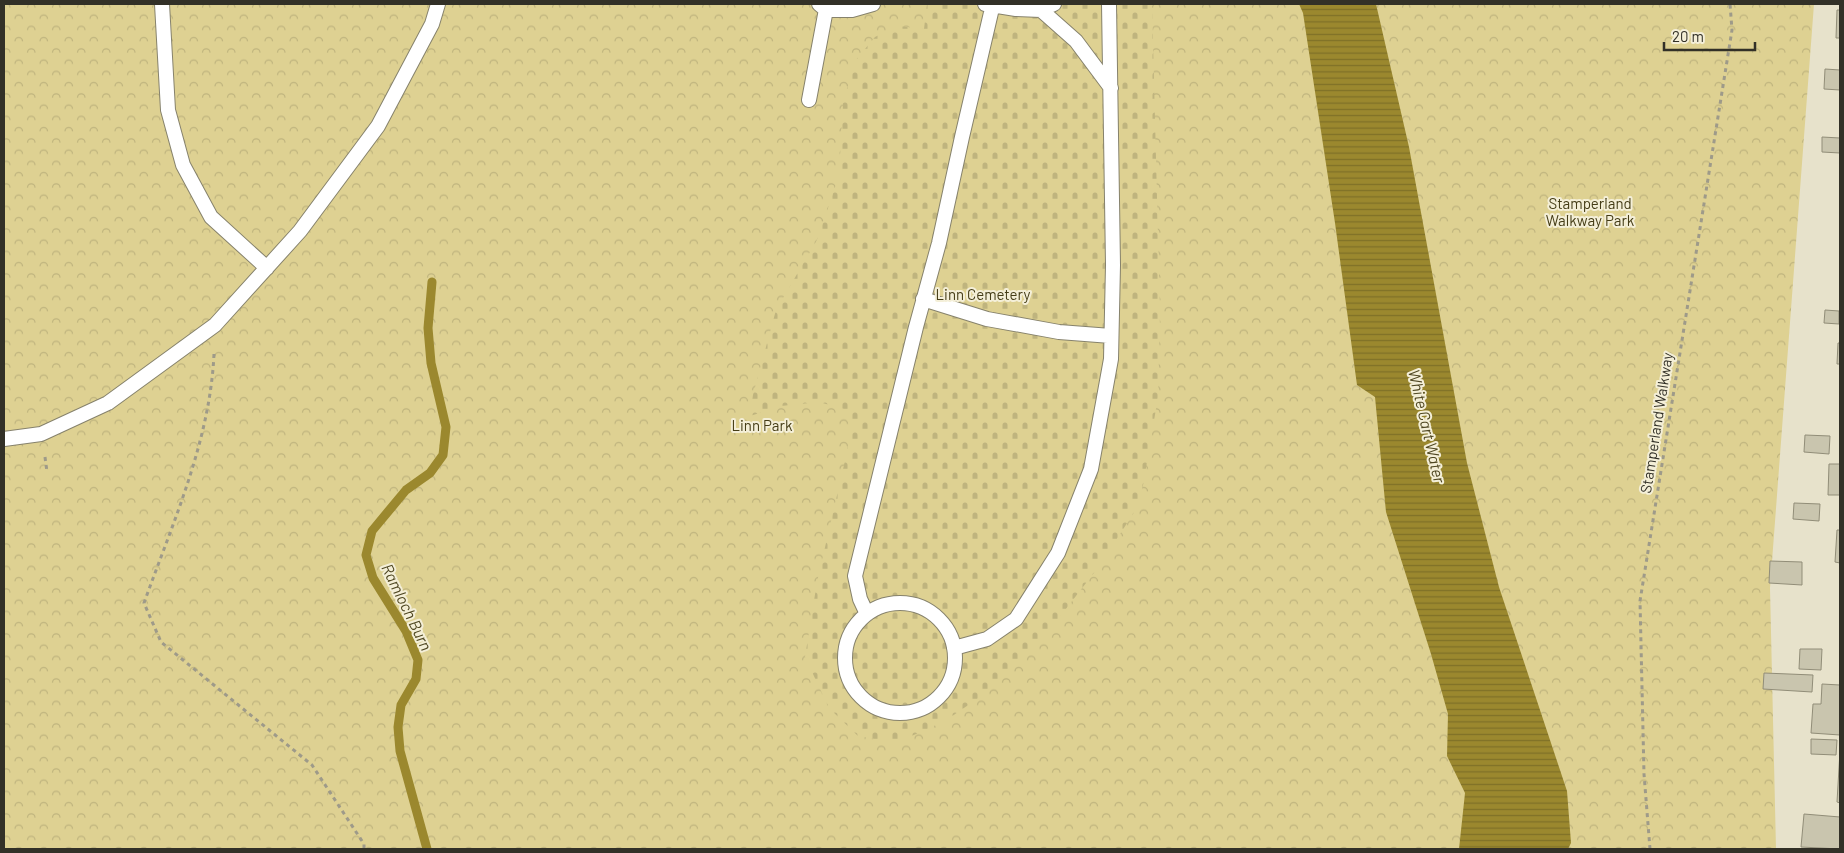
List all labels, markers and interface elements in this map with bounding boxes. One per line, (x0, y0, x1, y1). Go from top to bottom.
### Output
scale bar (1664, 20, 1755, 52)
text: 20 m (1672, 27, 1704, 45)
park label: Stamperland Walkway Park (1546, 194, 1635, 229)
park label: Linn Cemetery (936, 285, 1030, 303)
street label: Stamperland Walkway (1636, 351, 1676, 495)
water label: White Cart Water (1405, 367, 1450, 486)
park label: Linn Park (732, 416, 793, 434)
water label: Ramloch Burn (378, 560, 437, 653)

